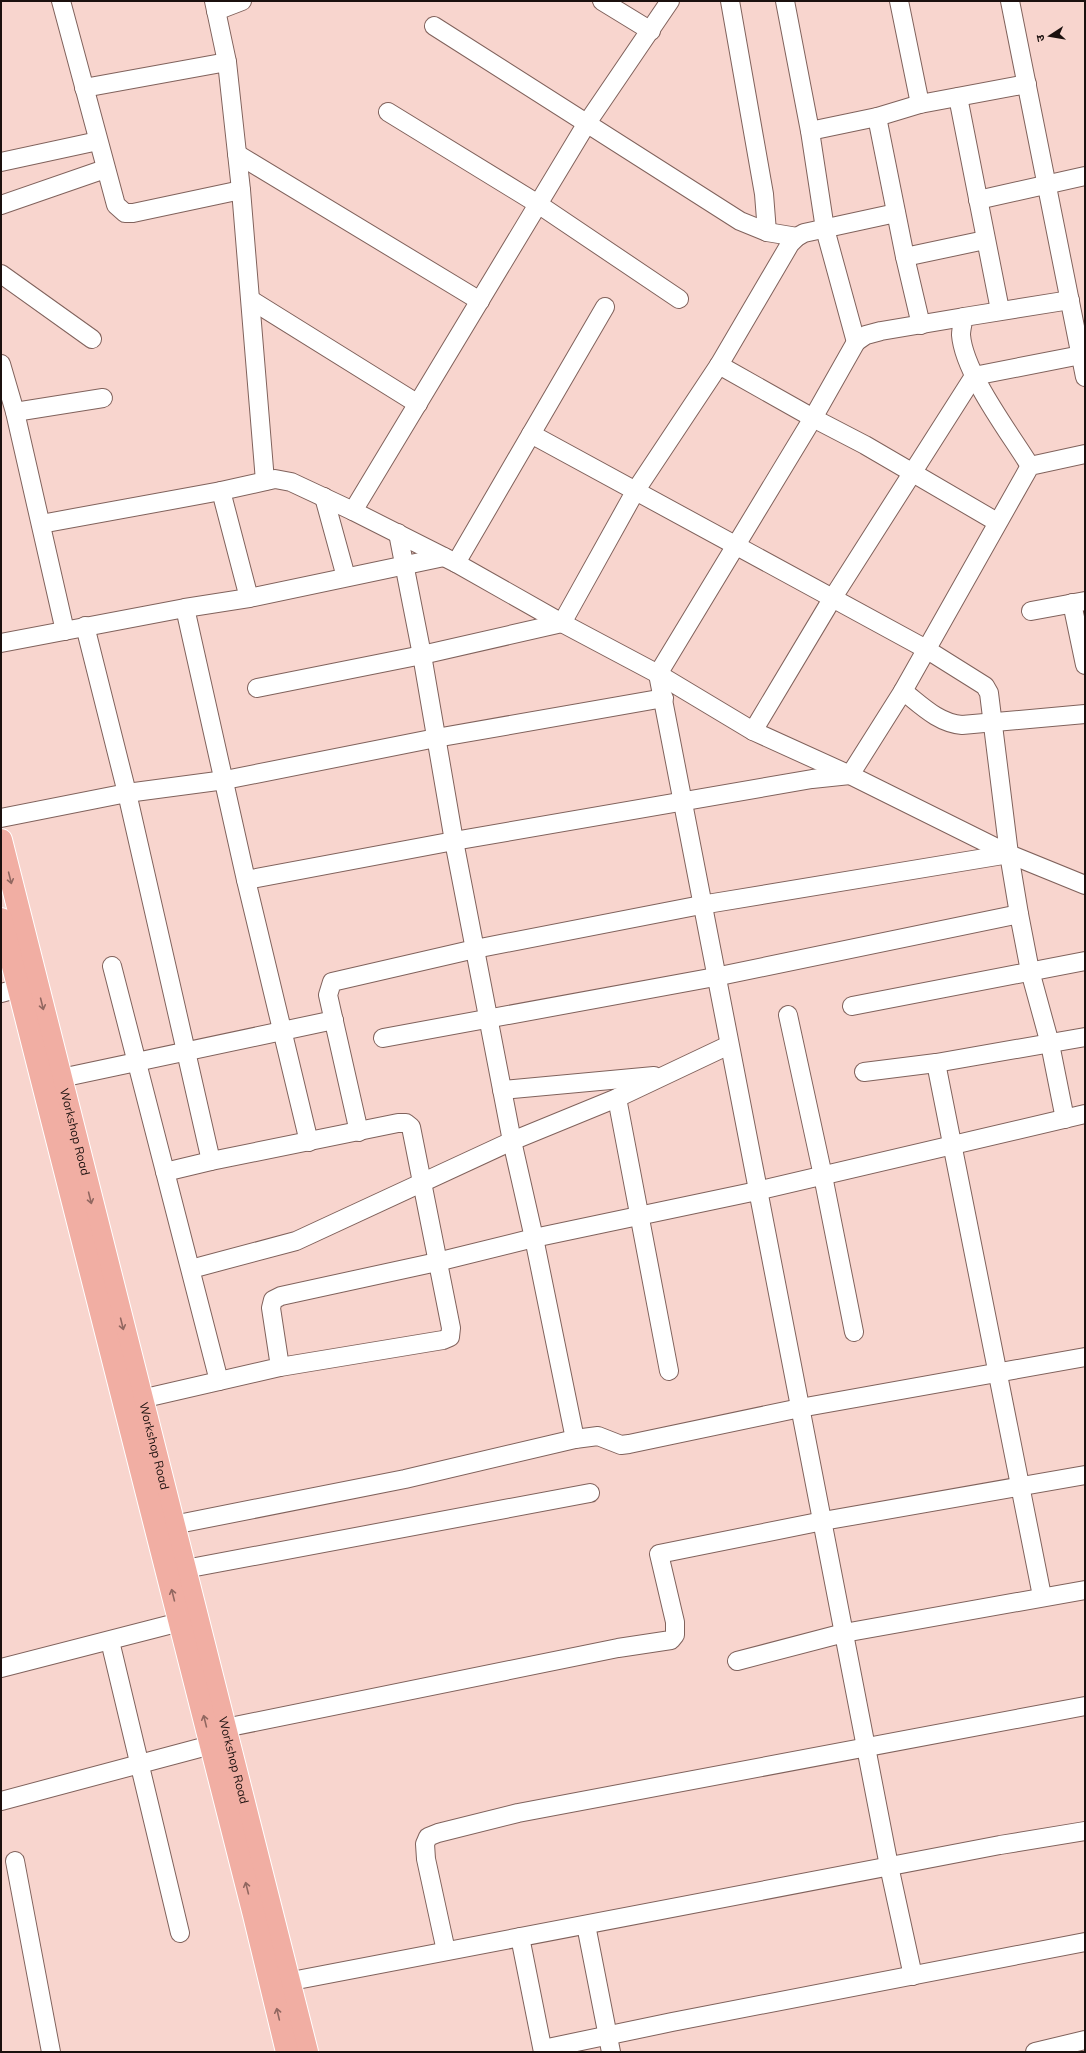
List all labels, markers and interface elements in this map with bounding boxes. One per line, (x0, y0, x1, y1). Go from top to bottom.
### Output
north arrow (1030, 16, 1070, 56)
text: उ (1033, 33, 1048, 43)
one-way arrow (7, 871, 15, 884)
one-way arrow (39, 997, 46, 1010)
street label: Workshop Road (57, 1086, 93, 1177)
one-way arrow (87, 1191, 95, 1204)
one-way arrow (119, 1317, 127, 1330)
street label: Workshop Road (136, 1401, 173, 1491)
one-way arrow (169, 1589, 176, 1602)
one-way arrow (201, 1715, 208, 1728)
street label: Workshop Road (216, 1715, 252, 1805)
one-way arrow (243, 1882, 250, 1895)
one-way arrow (274, 2008, 281, 2021)

